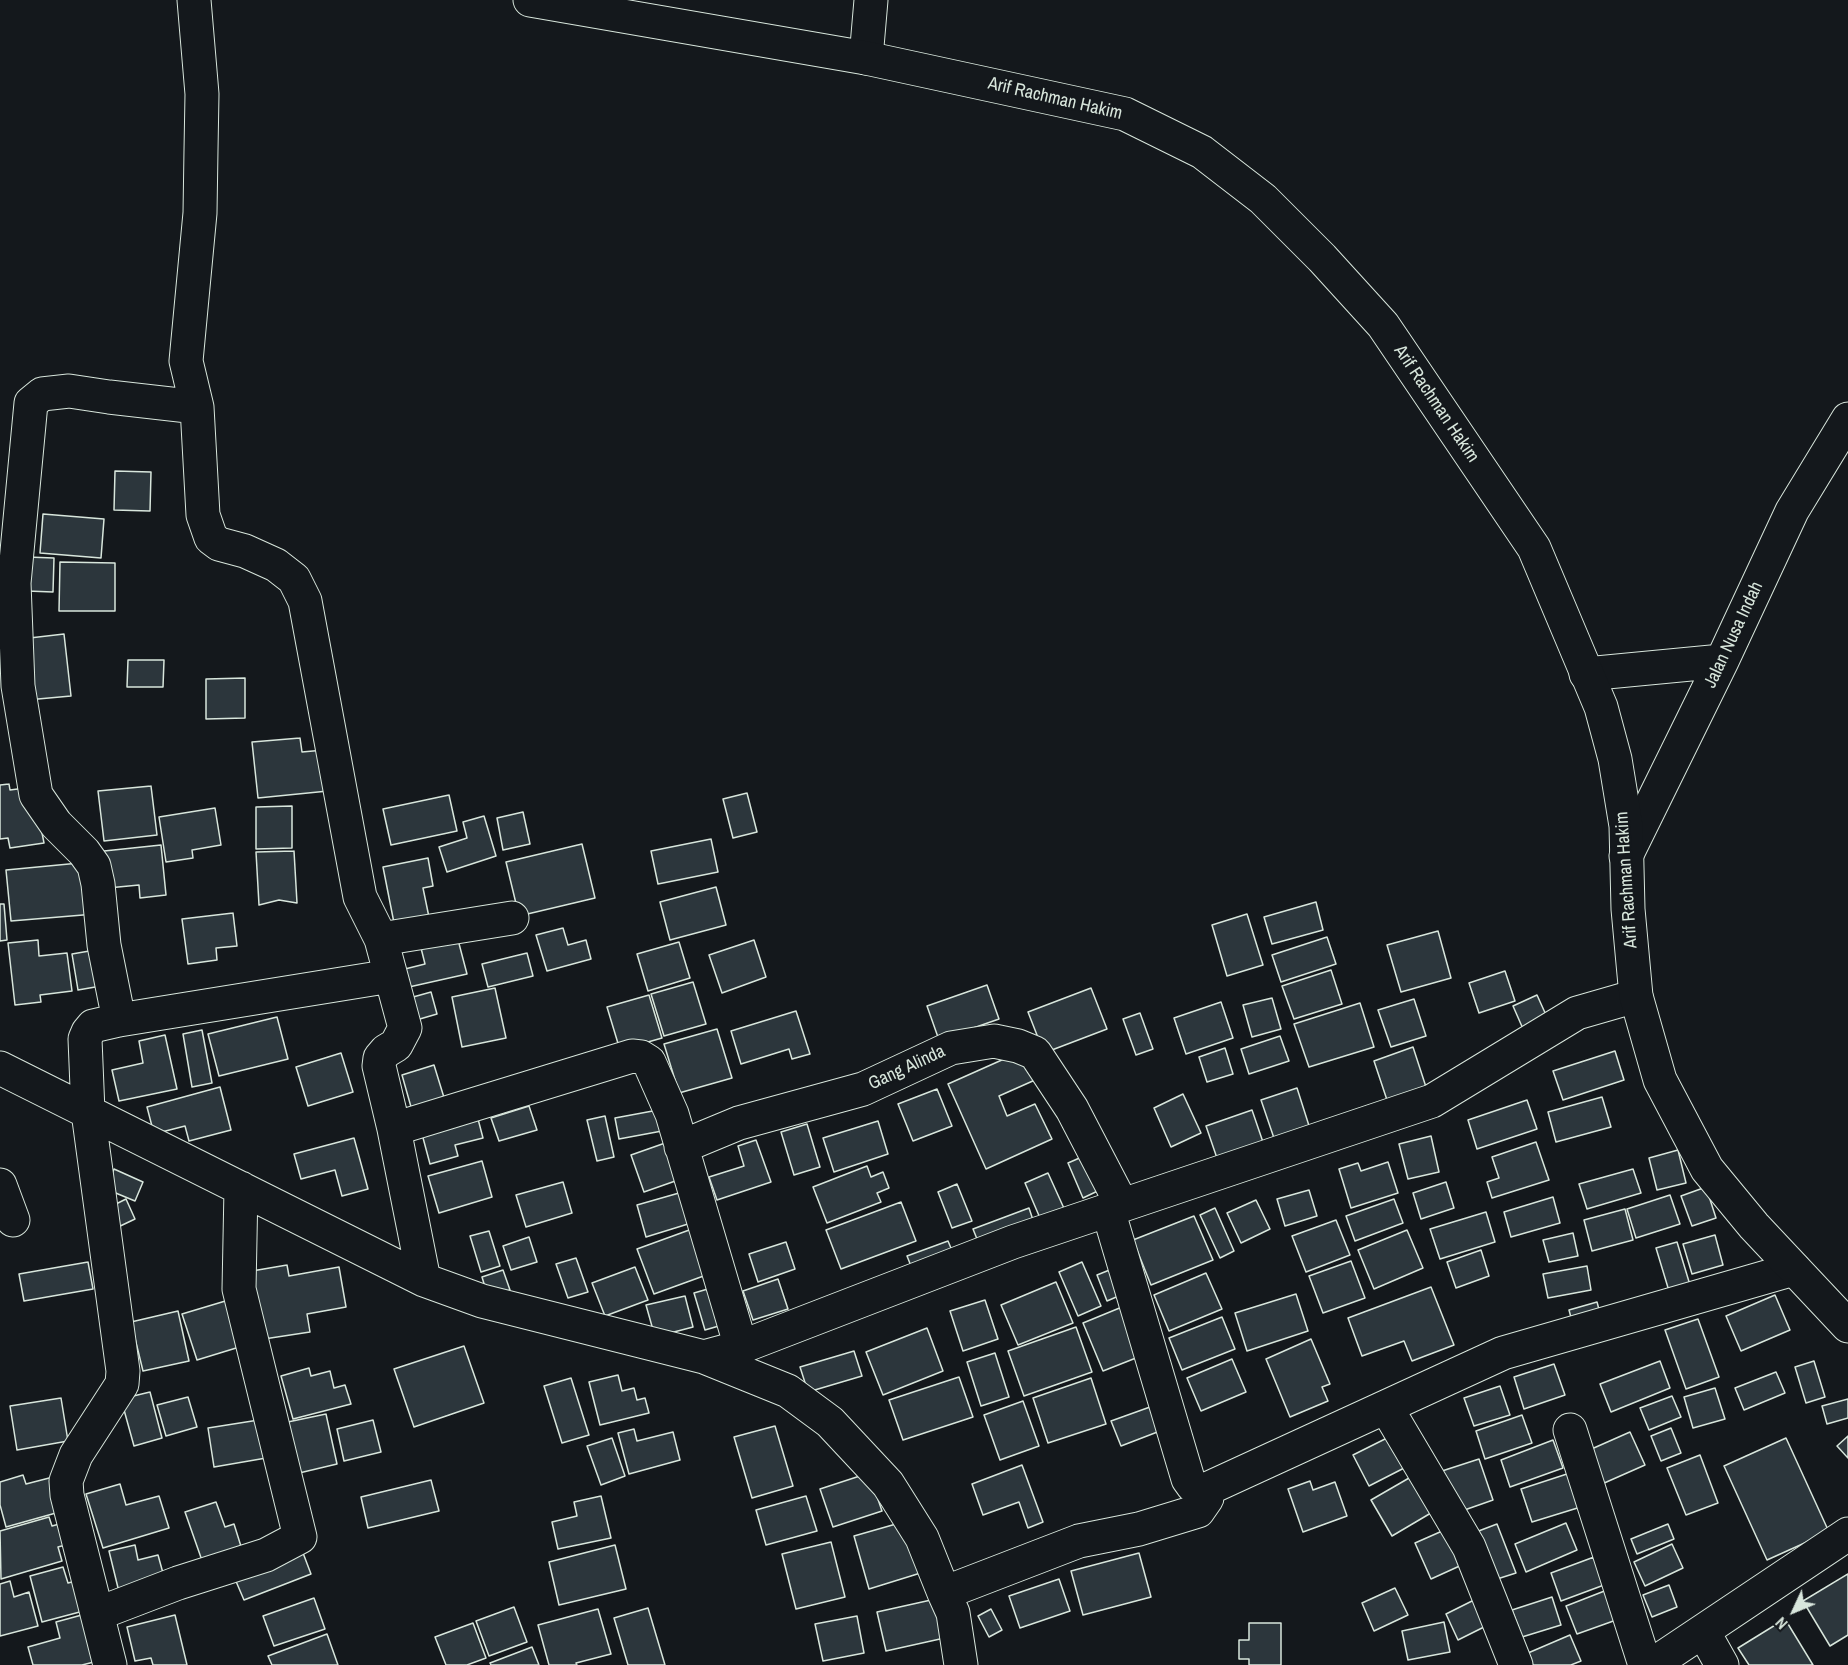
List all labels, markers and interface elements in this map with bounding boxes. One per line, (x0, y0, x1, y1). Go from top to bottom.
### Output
street label: Arif Rachman Hakim (986, 73, 1124, 125)
street label: Arif Rachman Hakim (1389, 341, 1483, 467)
street label: Jalan Nusa Indah (1700, 578, 1768, 692)
street label: Arif Rachman Hakim (1611, 811, 1643, 949)
street label: Gang Alinda (865, 1041, 949, 1095)
north arrow (1764, 1581, 1824, 1641)
text: N (1770, 1612, 1792, 1635)

